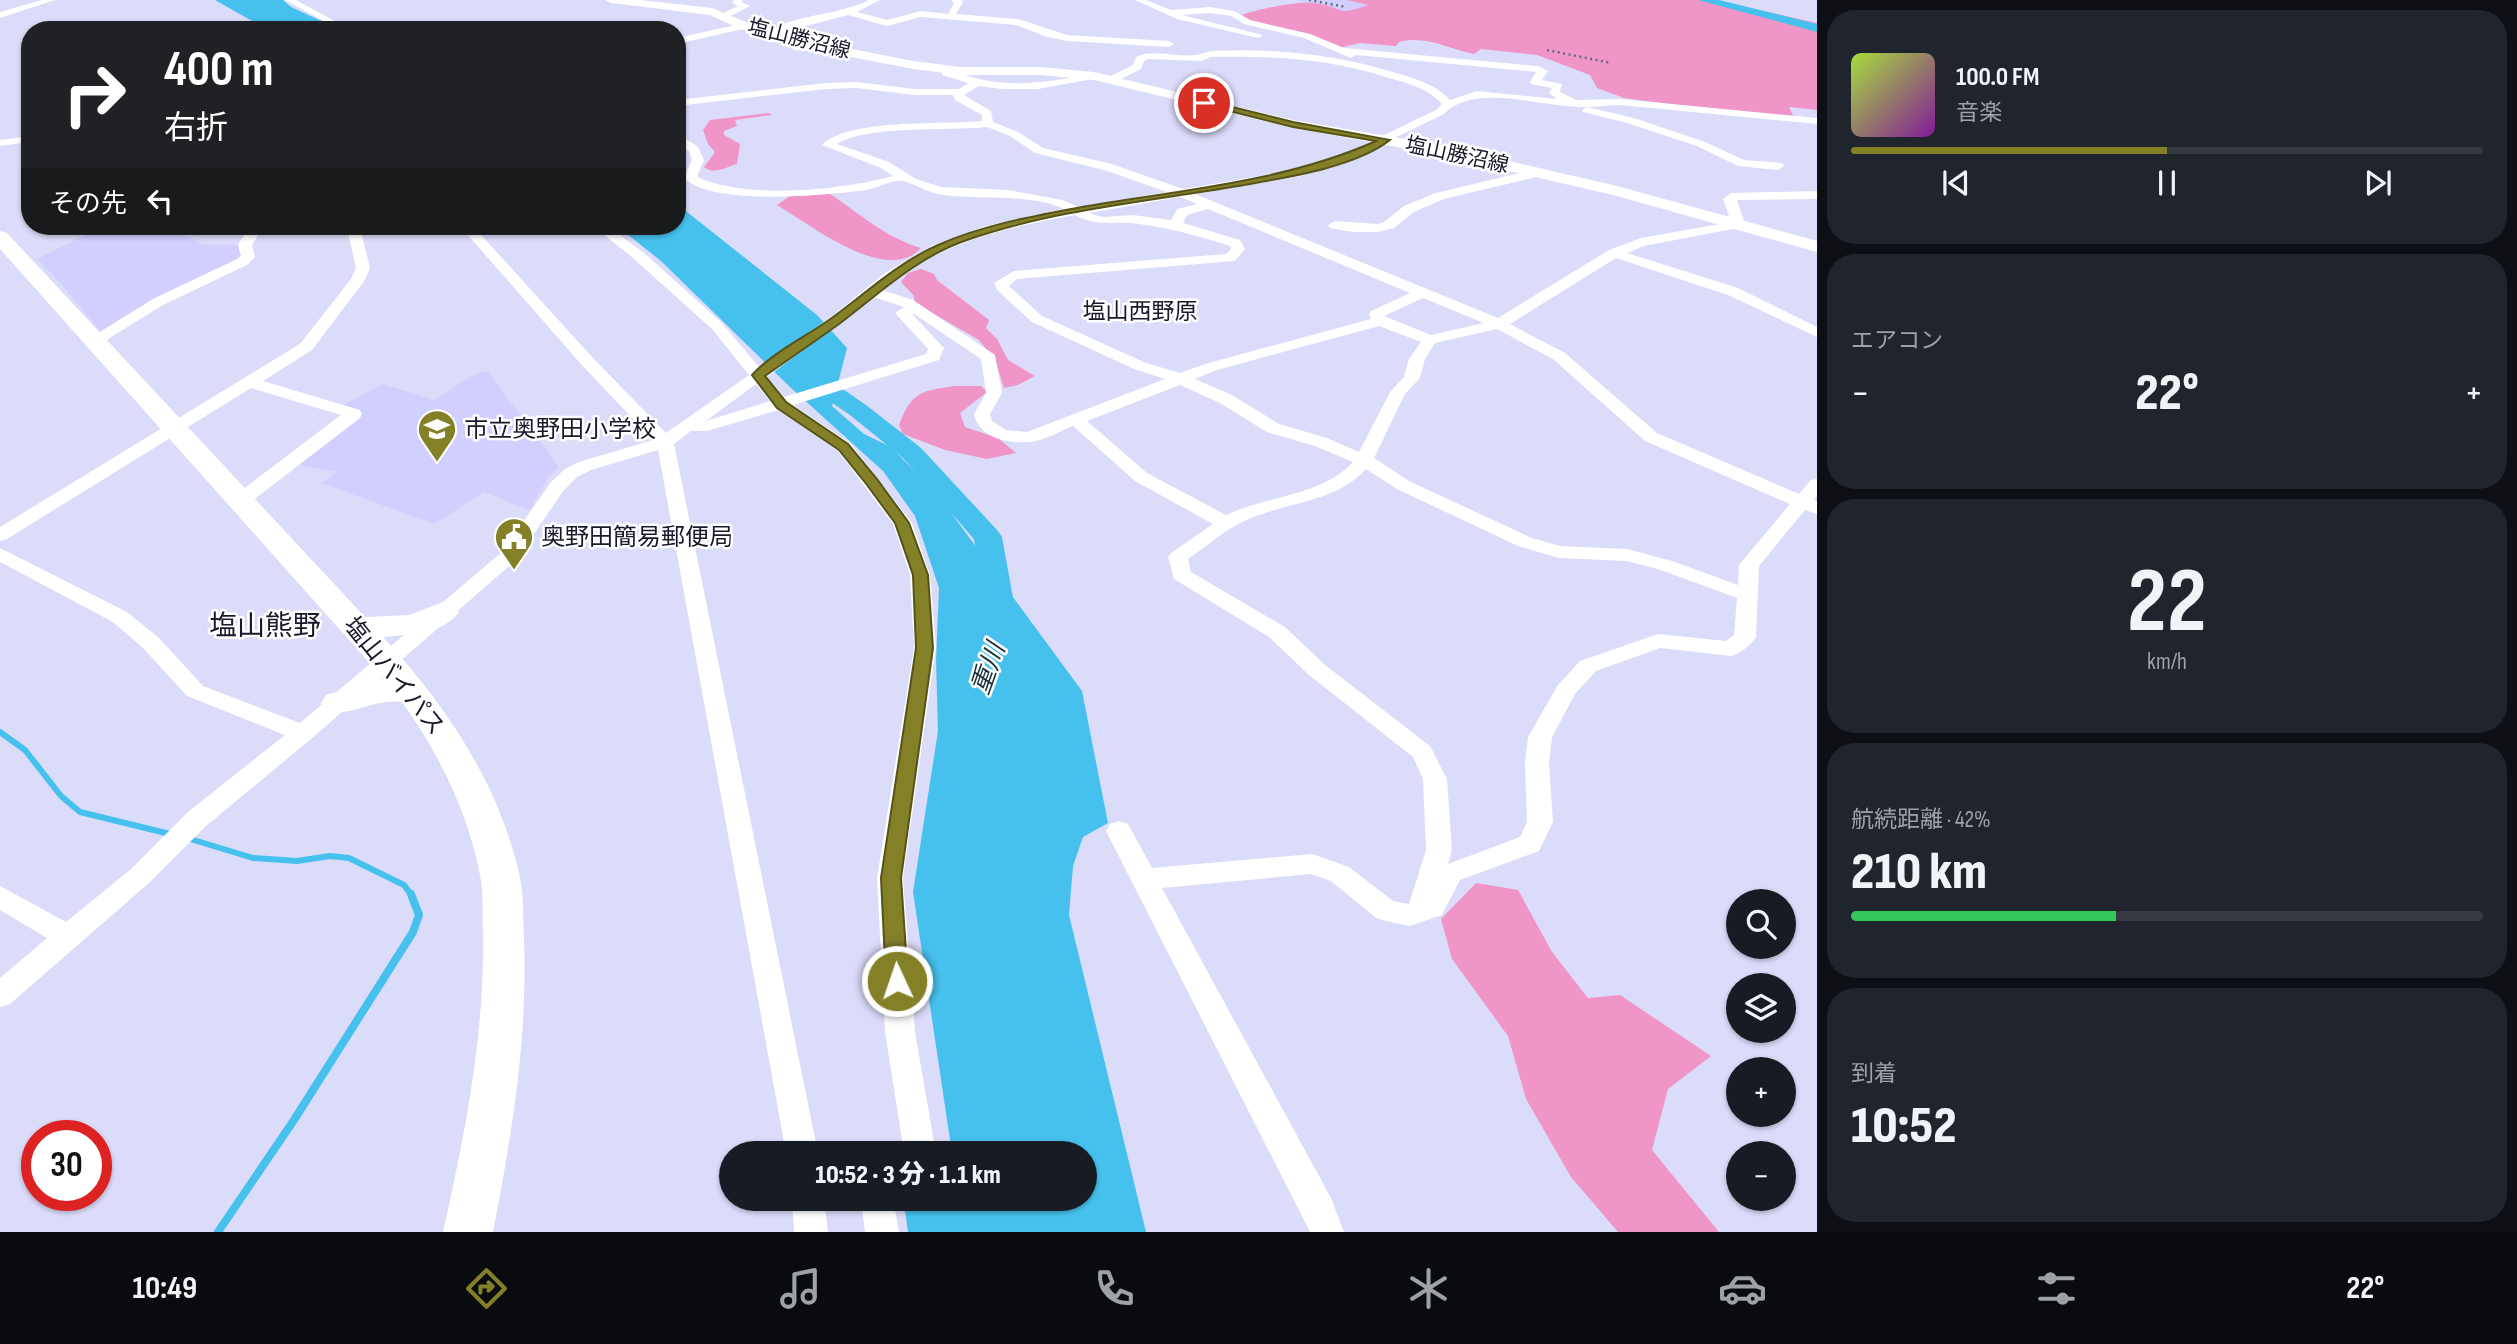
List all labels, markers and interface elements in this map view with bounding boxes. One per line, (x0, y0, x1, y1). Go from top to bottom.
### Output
street label: 塩山勝沼線 (745, 14, 853, 64)
text: 400 m (164, 41, 274, 100)
icon: right (49, 49, 140, 140)
text: 100.0 FM (1956, 62, 2039, 93)
pin (1174, 73, 1234, 133)
icon: arrive (1185, 84, 1223, 122)
text: 音楽 (1956, 99, 2002, 127)
text: 右折 (164, 109, 228, 148)
street label: 塩山勝沼線 (1403, 132, 1511, 178)
icon: previous (1937, 164, 1975, 202)
icon: pause (2148, 164, 2186, 202)
icon: next (2359, 164, 2397, 202)
icon: left (141, 182, 179, 220)
text: その先 (49, 189, 127, 220)
district label: 塩山西野原 (1083, 298, 1198, 326)
text: エアコン (1851, 327, 1943, 355)
text: 22° (2135, 362, 2199, 425)
text: − (1851, 371, 1870, 416)
text: + (2464, 371, 2483, 416)
school or university icon: 市立奥野田小学校 (416, 408, 458, 463)
place label: 市立奥野田小学校 (464, 415, 656, 444)
public building icon: 奥野田簡易郵便局 (493, 516, 535, 571)
place label: 奥野田簡易郵便局 (541, 523, 733, 552)
text: 22 (2127, 548, 2207, 657)
district label: 塩山熊野 (209, 610, 321, 643)
street label: 塩山バイパス (338, 611, 450, 741)
water label: 重川 (966, 636, 1013, 699)
text: km/h (2147, 648, 2187, 676)
text: 航続距離 · 42% (1851, 806, 1991, 834)
text: 210 km (1851, 841, 1987, 904)
map controls (1726, 889, 1796, 1211)
button: search (1726, 889, 1796, 959)
position arrow (860, 944, 934, 1018)
button: layers (1726, 973, 1796, 1043)
button: + (1726, 1057, 1796, 1127)
text: 到着 (1851, 1060, 1897, 1088)
text: 10:52 (1851, 1095, 1957, 1158)
speed limit sign: 30 (21, 1120, 112, 1211)
button: − (1726, 1141, 1796, 1211)
text: 10:52 · 3 分 · 1.1 km (815, 1160, 1001, 1191)
icon: directions (462, 1264, 511, 1313)
icon: music (776, 1264, 825, 1313)
icon: phone (1090, 1264, 1139, 1313)
icon: climate (1404, 1264, 1453, 1313)
icon: car (1718, 1264, 1767, 1313)
icon: filters (2032, 1264, 2081, 1313)
text: 10:49 (133, 1269, 197, 1308)
text: 22° (2346, 1269, 2384, 1308)

